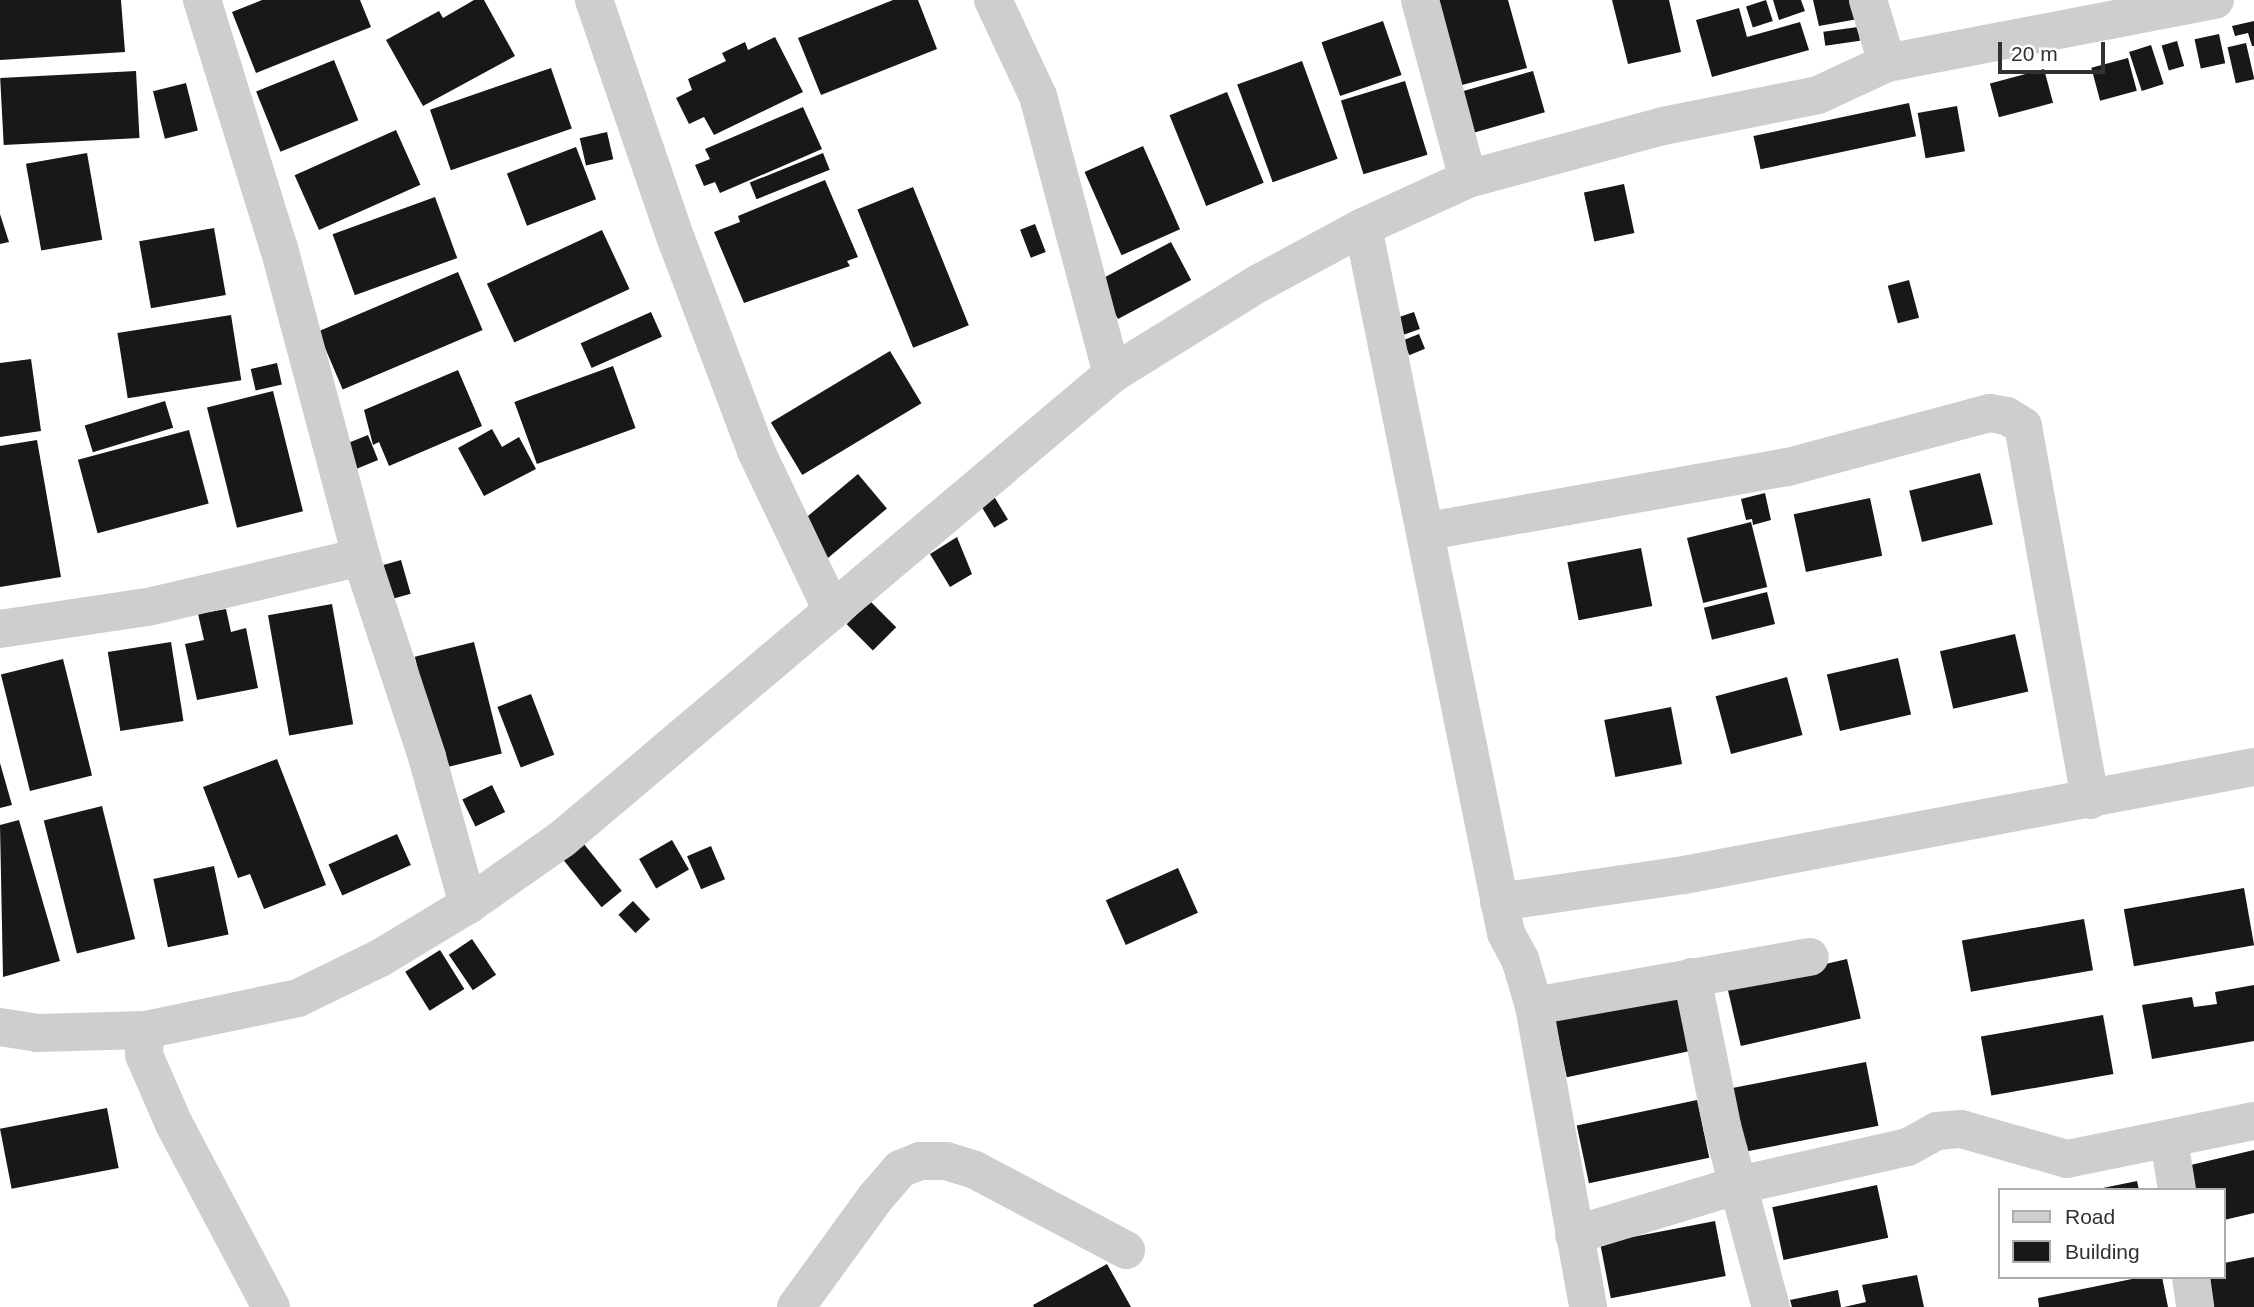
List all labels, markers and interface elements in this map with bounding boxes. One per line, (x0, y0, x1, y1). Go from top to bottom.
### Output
scale bar (2002, 28, 2109, 72)
text: 20 m (2011, 42, 2058, 65)
legend (1998, 1188, 2226, 1279)
text: Road (2065, 1205, 2115, 1228)
text: Building (2065, 1240, 2140, 1263)

